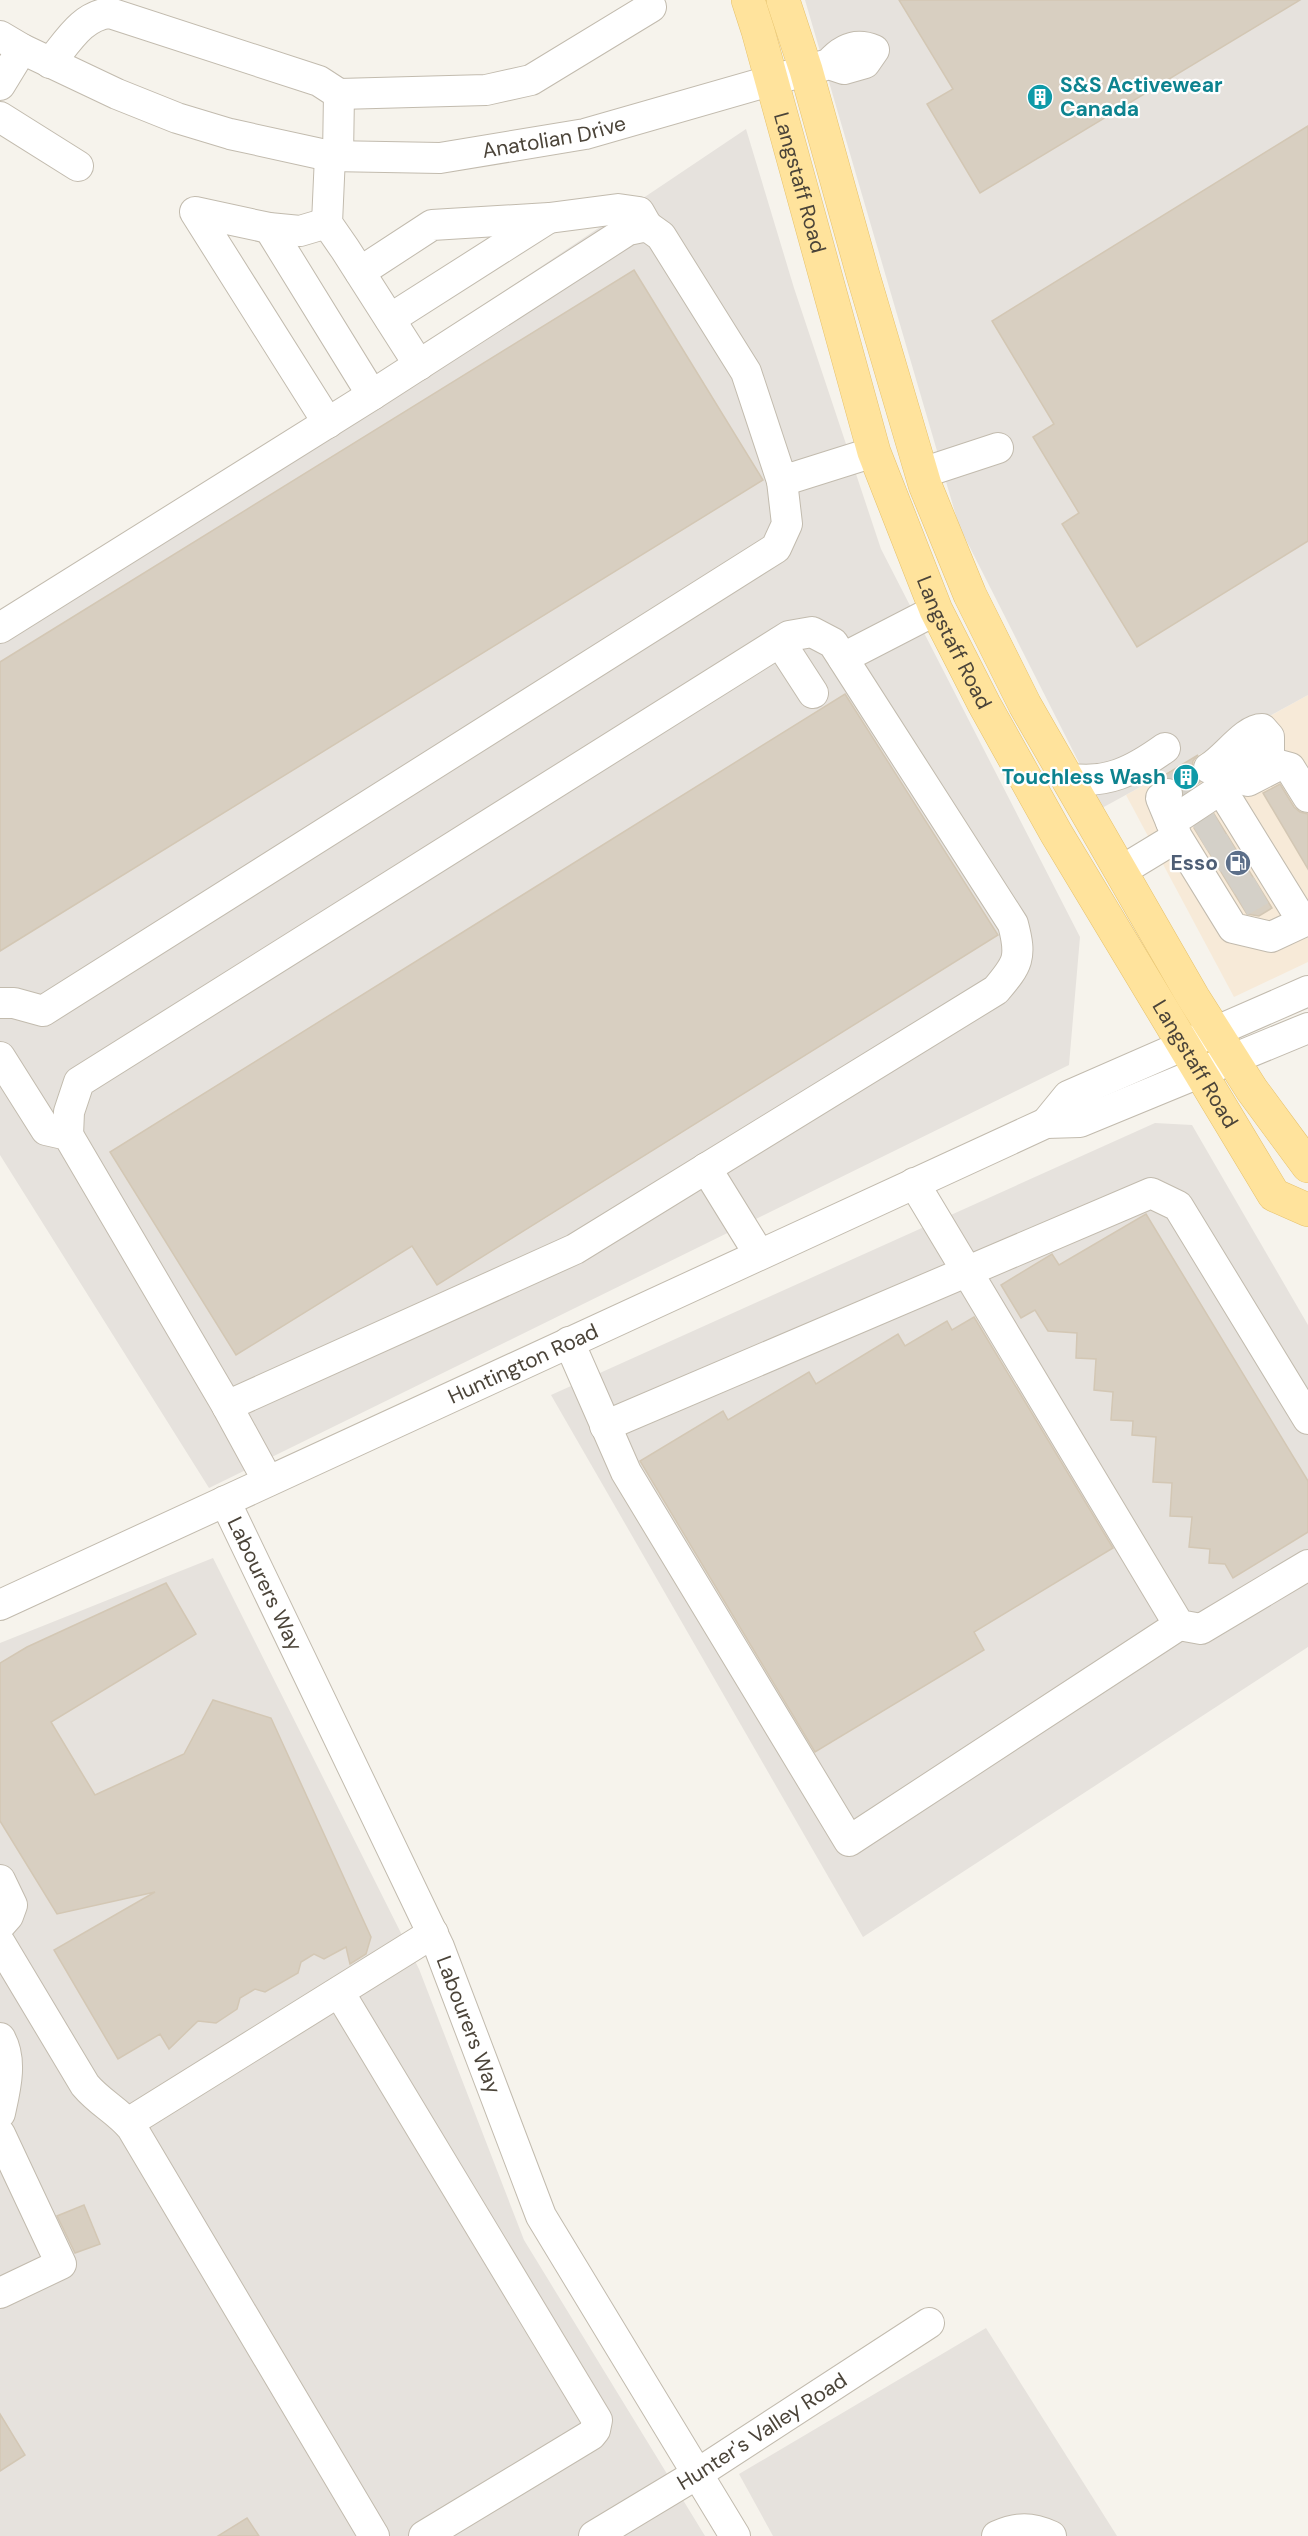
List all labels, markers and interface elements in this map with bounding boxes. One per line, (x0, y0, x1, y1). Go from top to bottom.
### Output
place label: S&S Activewear Canada (1060, 71, 1223, 123)
building icon: S&S Activewear Canada (1025, 82, 1055, 112)
street label: Anatolian Drive (480, 109, 629, 165)
street label: Langstaff Road (767, 109, 833, 256)
street label: Langstaff Road (910, 572, 998, 714)
building icon: Touchless Wash (1171, 762, 1201, 792)
place label: Touchless Wash (1002, 763, 1166, 791)
fuel station icon: Esso (1223, 848, 1253, 878)
place label: Esso (1171, 849, 1218, 877)
street label: Langstaff Road (1146, 995, 1245, 1133)
street label: Huntington Road (443, 1317, 603, 1411)
street label: Labourers Way (221, 1512, 309, 1656)
street label: Labourers Way (430, 1952, 508, 2098)
street label: Hunter's Valley Road (672, 2366, 852, 2497)

